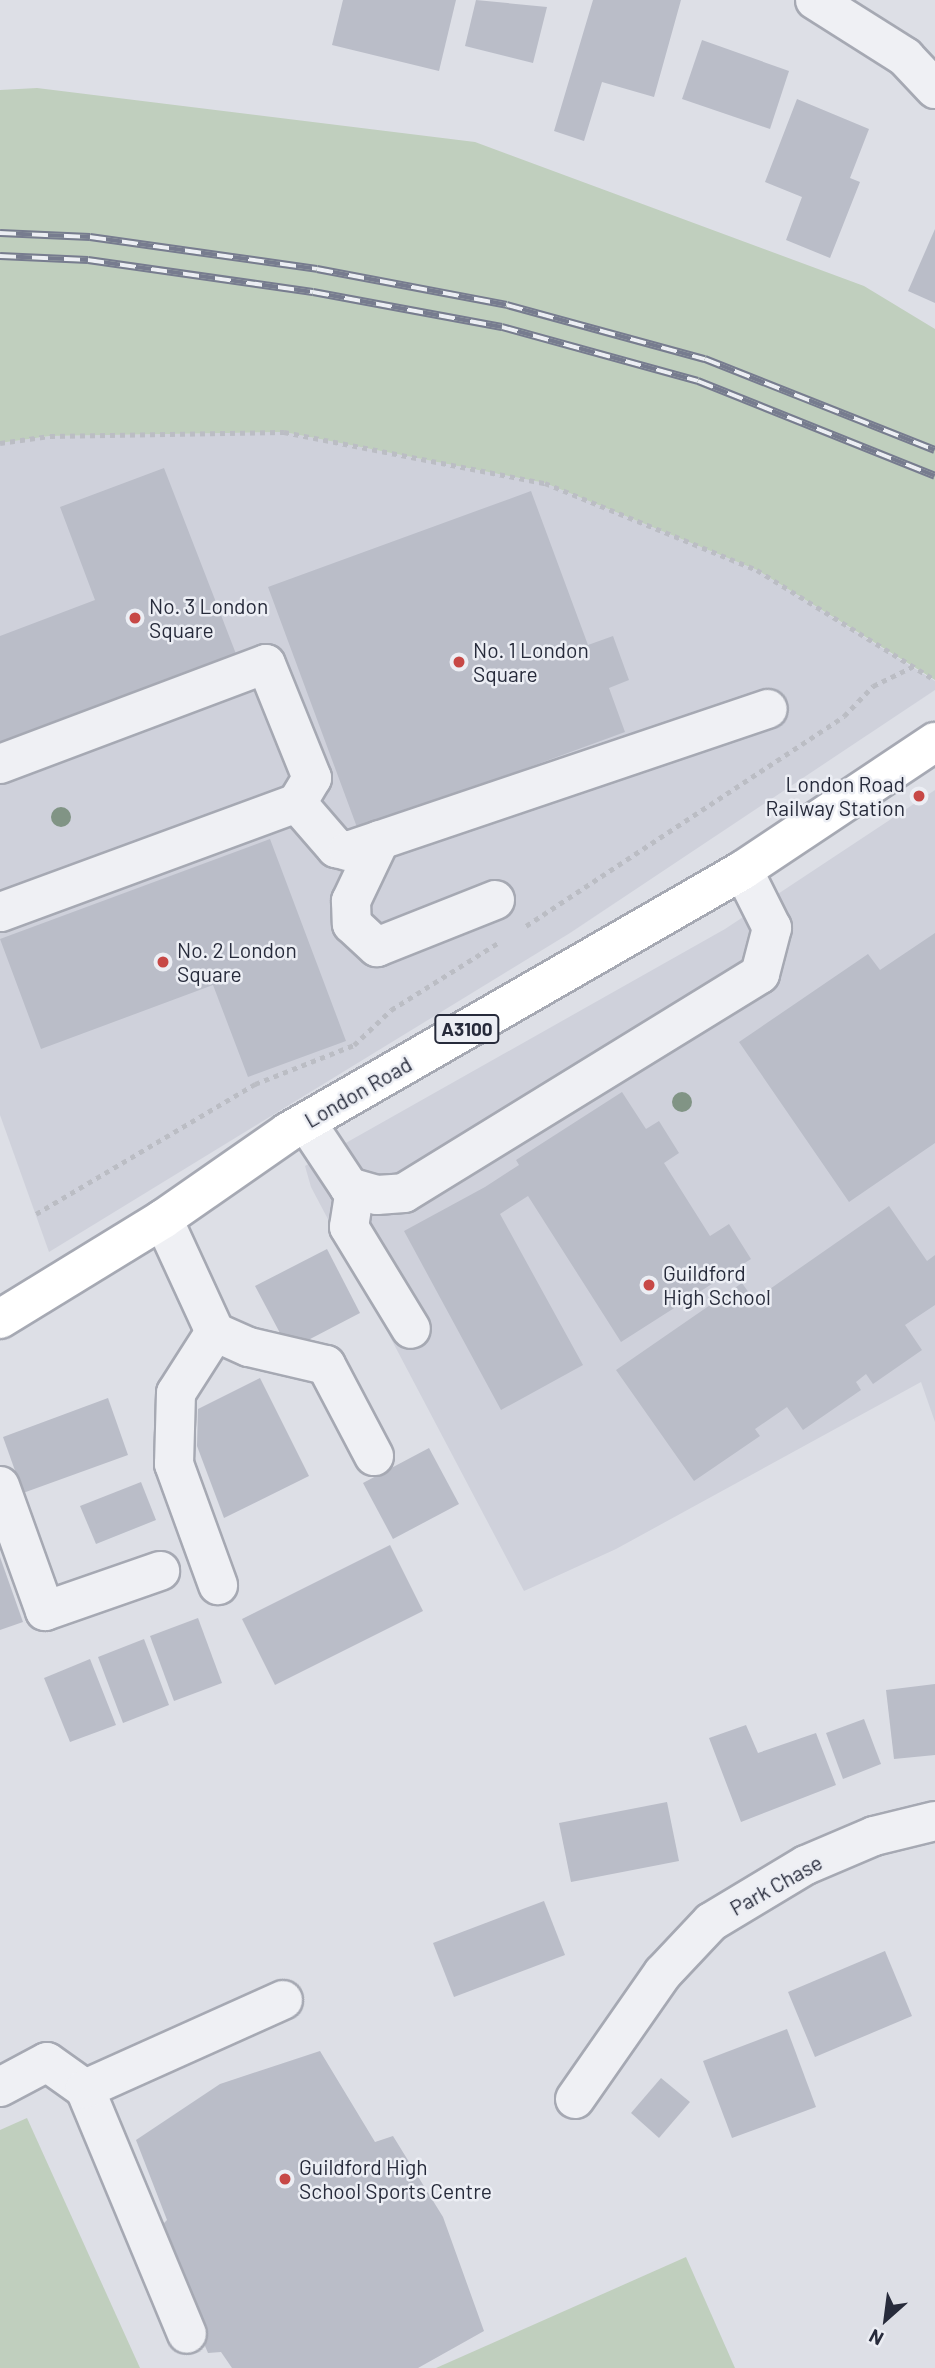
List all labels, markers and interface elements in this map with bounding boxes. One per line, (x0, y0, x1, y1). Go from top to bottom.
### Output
place label: No. 3 London Square (149, 593, 268, 643)
marker: No. 3 London Square (127, 610, 143, 626)
place label: No. 1 London Square (473, 637, 589, 687)
marker: No. 1 London Square (451, 654, 467, 670)
place label: London Road Railway Station (766, 771, 905, 821)
marker: London Road Railway Station (911, 788, 927, 804)
place label: No. 2 London Square (177, 937, 297, 987)
marker: No. 2 London Square (155, 954, 171, 970)
road number: A3100 (434, 1014, 500, 1044)
street label: London Road (300, 1051, 416, 1133)
place label: Guildford High School (663, 1260, 771, 1310)
marker: Guildford High School (641, 1277, 657, 1293)
street label: Park Chase (725, 1849, 827, 1921)
place label: Guildford High School Sports Centre (299, 2154, 492, 2204)
marker: Guildford High School Sports Centre (277, 2171, 293, 2187)
north arrow (851, 2284, 921, 2354)
text: N (865, 2325, 887, 2351)

